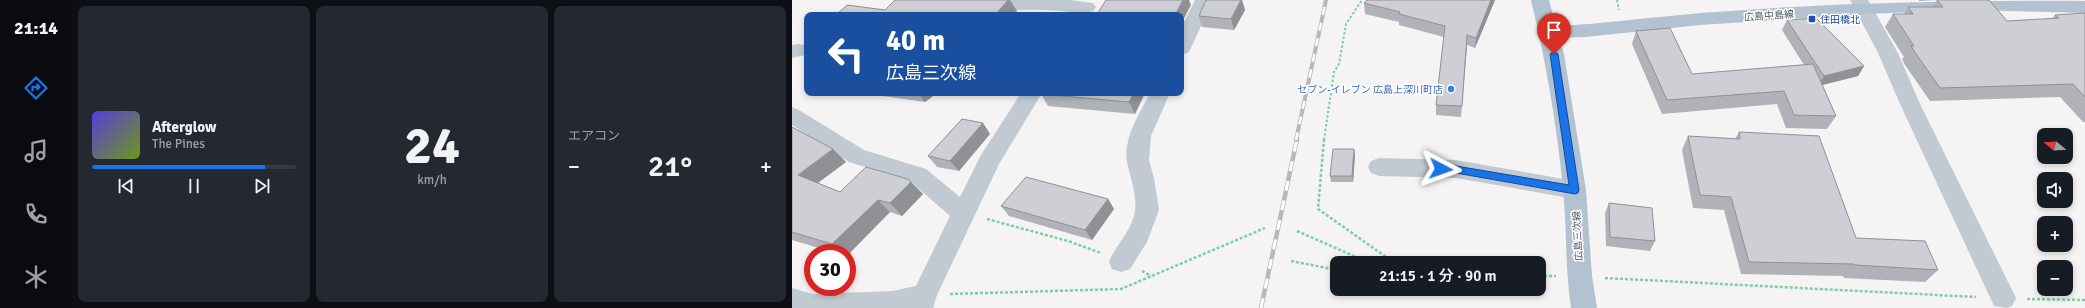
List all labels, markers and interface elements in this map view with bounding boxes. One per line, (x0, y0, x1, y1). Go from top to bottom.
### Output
street label: 広島中島線 (1744, 8, 1794, 24)
pin (1537, 13, 1571, 54)
marker: 住田橋北 (1807, 14, 1817, 24)
place label: 住田橋北 (1820, 14, 1860, 26)
text: 21:14 (14, 17, 58, 39)
icon: arrive (1543, 19, 1565, 41)
text: 40 m (886, 24, 945, 58)
icon: left (820, 28, 872, 80)
text: 広島三次線 (886, 62, 976, 84)
icon: directions (22, 74, 50, 102)
place label: セブン-イレブン 広島上深川町店 (1297, 84, 1443, 96)
marker: セブン-イレブン 広島上深川町店 (1446, 84, 1456, 94)
text: 24 (404, 114, 460, 178)
text: Afterglow (152, 118, 216, 136)
text: エアコン (568, 128, 620, 144)
north arrow (2037, 128, 2073, 164)
map controls (2037, 128, 2073, 296)
text: The Pines (152, 136, 205, 152)
icon: music (22, 137, 50, 165)
text: 21° (648, 148, 692, 185)
position arrow (1420, 148, 1462, 190)
text: − (568, 153, 580, 180)
text: + (760, 153, 772, 180)
text: km/h (417, 172, 447, 188)
button: sound (2037, 172, 2073, 208)
icon: previous (115, 175, 137, 197)
icon: pause (183, 175, 205, 197)
icon: next (251, 175, 273, 197)
icon: phone (22, 200, 50, 228)
street label: 広島三次線 (1571, 211, 1585, 261)
button: + (2037, 216, 2073, 252)
speed limit sign: 30 (804, 244, 856, 296)
button: − (2037, 260, 2073, 296)
icon: climate (22, 263, 50, 291)
text: 21:15 · 1 分 · 90 m (1379, 267, 1497, 285)

